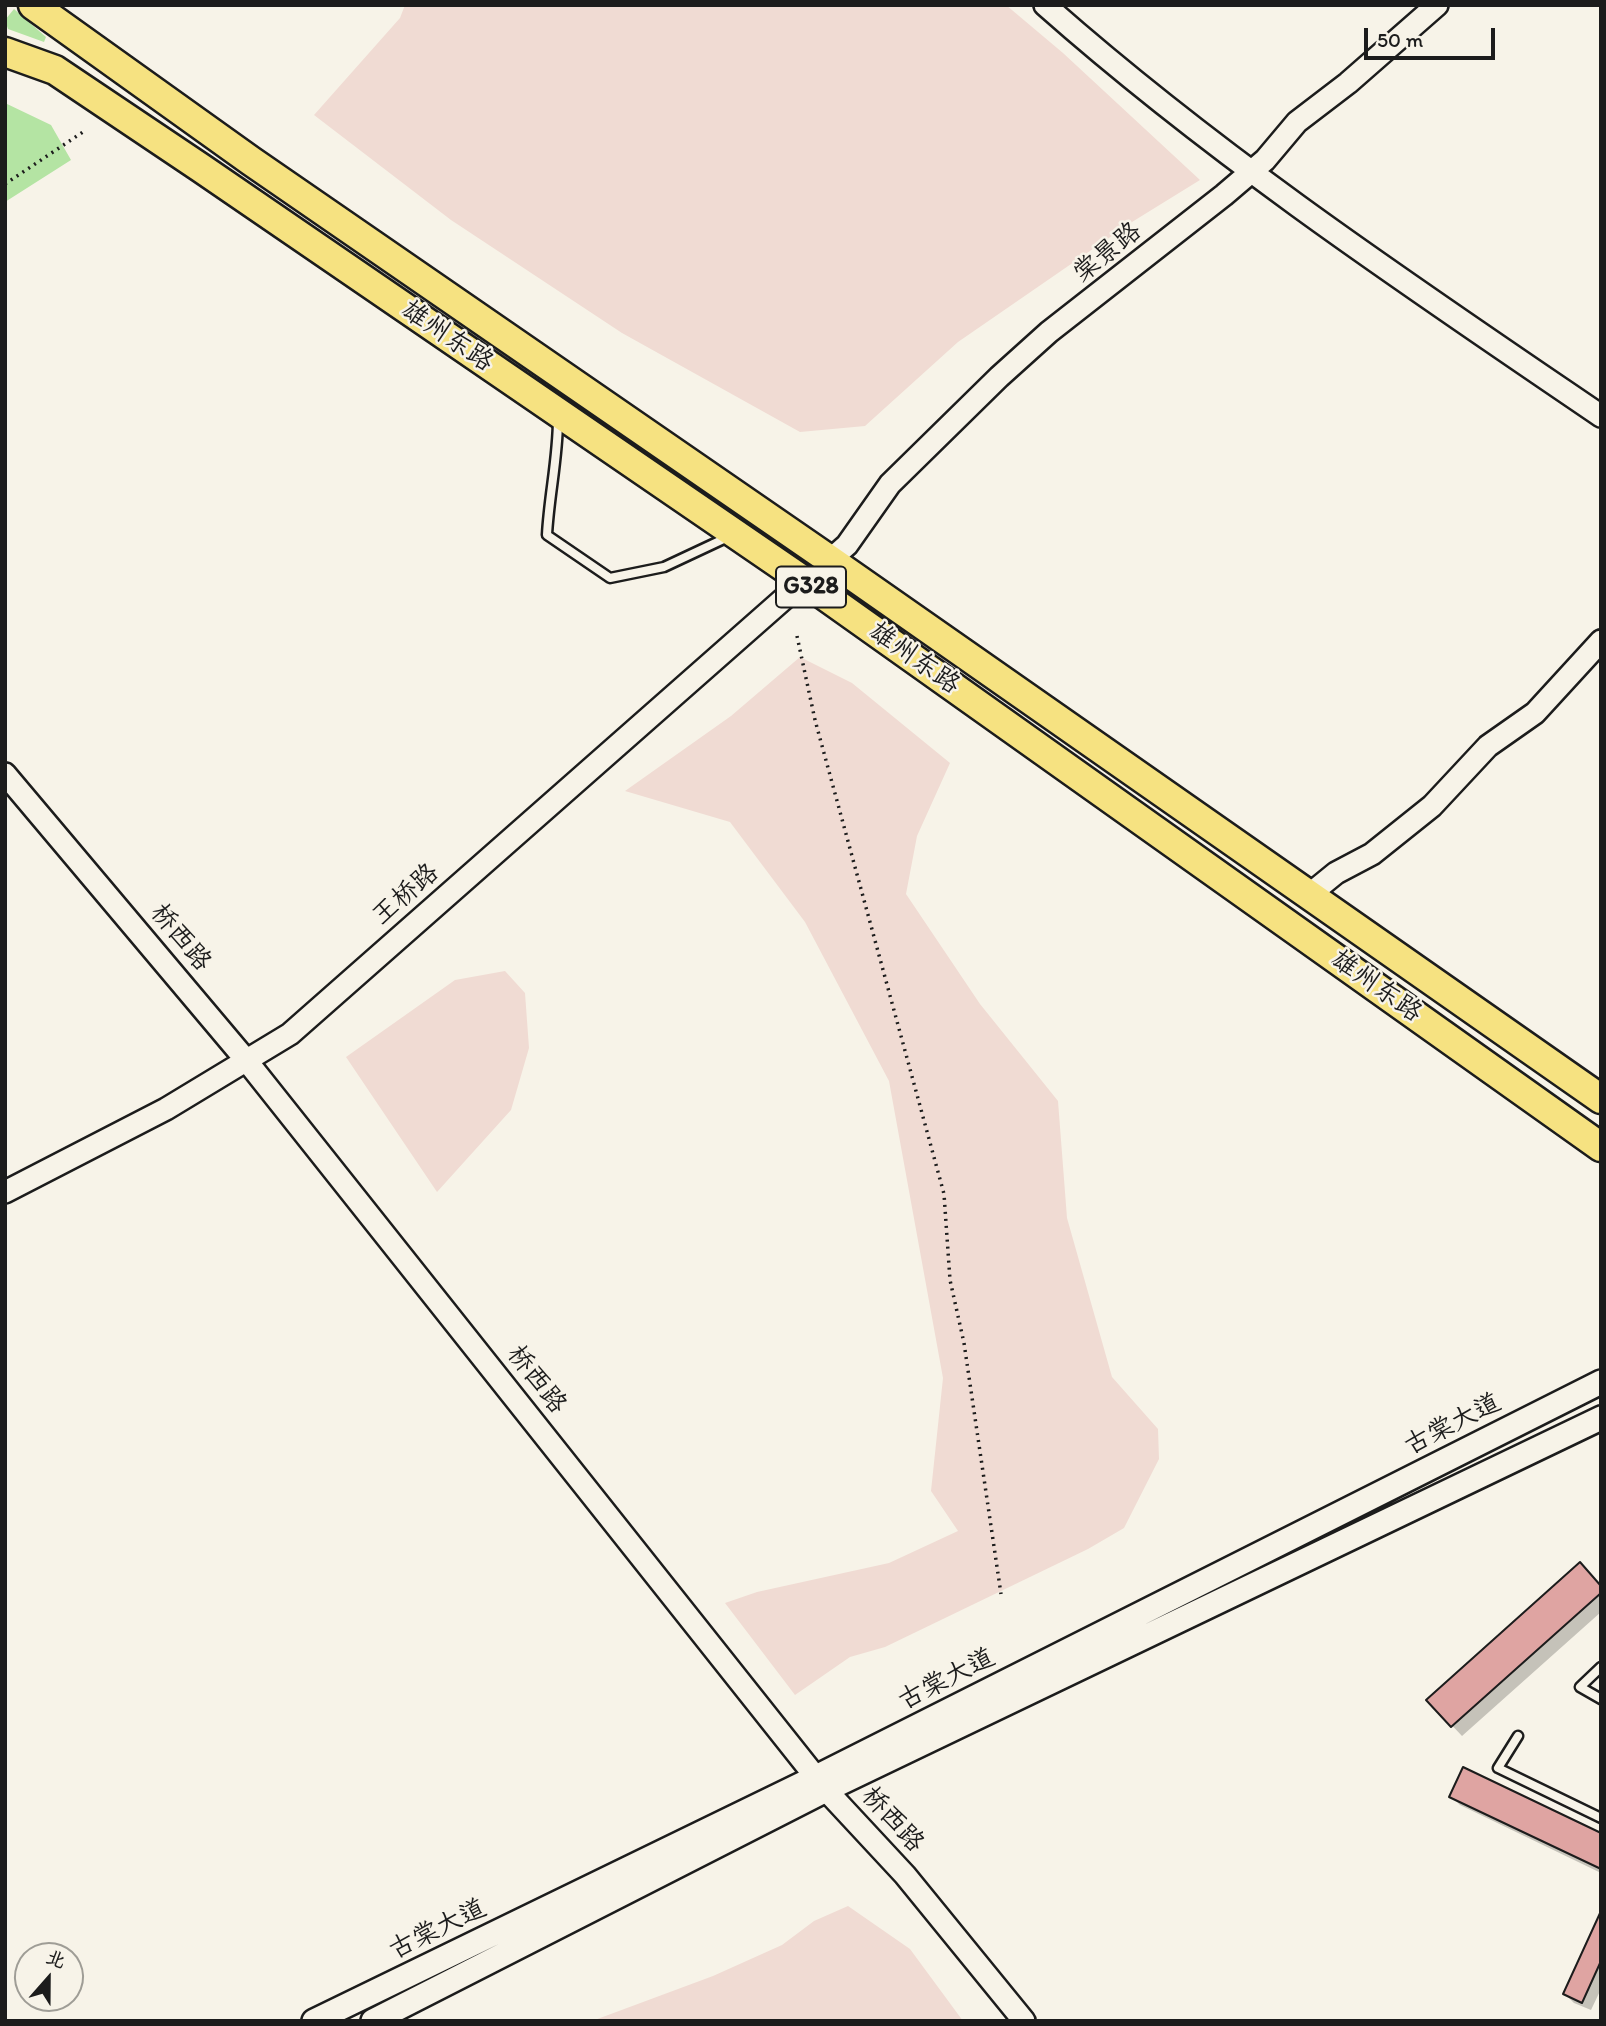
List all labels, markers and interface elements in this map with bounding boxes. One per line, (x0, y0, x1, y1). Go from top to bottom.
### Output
scale bar (1368, 14, 1499, 58)
text: 50 m (1377, 27, 1423, 52)
street label: 棠景路 (1068, 216, 1148, 290)
street label: 雄州东路 (395, 295, 499, 379)
road number: G328 (776, 566, 846, 608)
street label: 雄州东路 (862, 616, 966, 702)
street label: 王桥路 (366, 858, 446, 932)
street label: 桥西路 (143, 898, 217, 978)
street label: 雄州东路 (1324, 944, 1428, 1030)
street label: 桥西路 (500, 1340, 572, 1420)
street label: 古棠大道 (1400, 1387, 1506, 1463)
street label: 古棠大道 (894, 1642, 1000, 1718)
street label: 桥西路 (854, 1781, 930, 1859)
street label: 古棠大道 (384, 1893, 492, 1967)
north arrow (14, 1942, 84, 2012)
text: 北 (43, 1945, 69, 1973)

